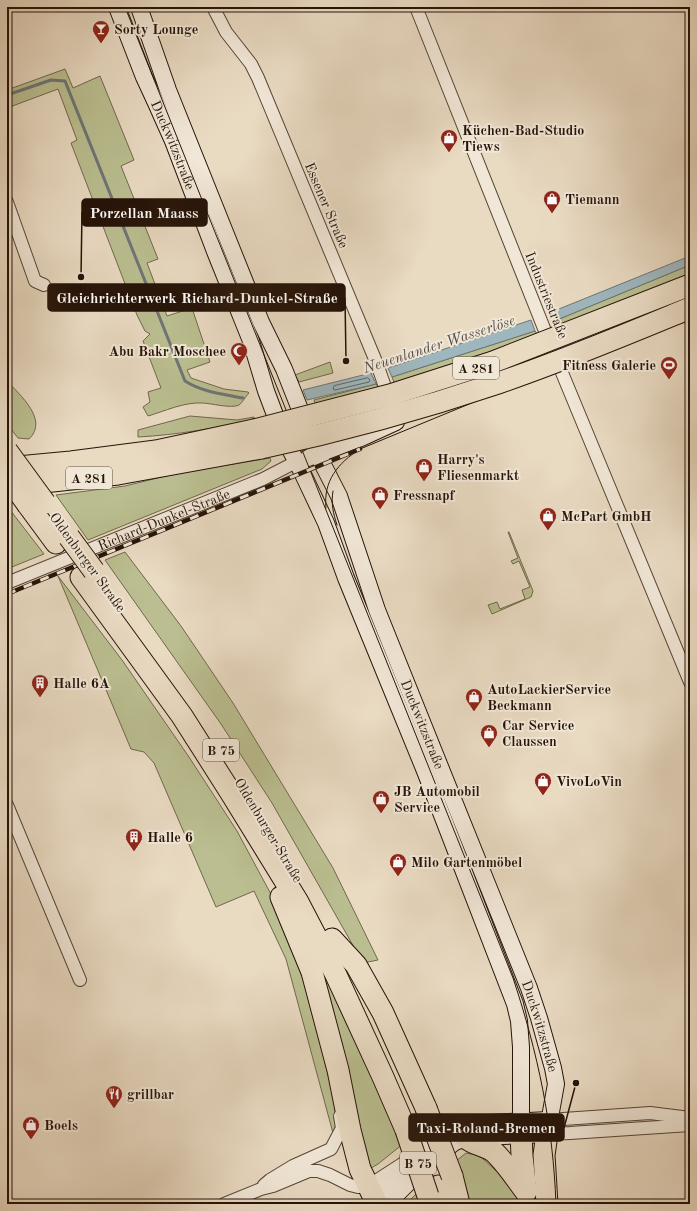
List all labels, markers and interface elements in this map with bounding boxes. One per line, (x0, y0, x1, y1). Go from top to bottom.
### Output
bar icon: Sorty Lounge (91, 19, 111, 44)
place label: Sorty Lounge (114, 23, 198, 37)
street label: Duckwitzstraße (148, 99, 197, 192)
place label: Küchen-Bad-Studio Tiews (462, 124, 584, 154)
shop icon: Küchen-Bad-Studio Tiews (439, 128, 459, 153)
street label: Essener Straße (302, 160, 350, 250)
shop icon: Tiemann (542, 189, 562, 214)
place label: Tiemann (565, 193, 620, 207)
callout: Porzellan Maass (82, 199, 207, 226)
text: Porzellan Maass (90, 207, 198, 222)
street label: Industriestraße (522, 250, 570, 341)
callout: Gleichrichterwerk Richard-Dunkel-Straße (48, 284, 345, 311)
text: Gleichrichterwerk Richard-Dunkel-Straße (56, 292, 338, 307)
water label: Neuenlander Wasserlöse (361, 314, 517, 377)
mosque icon: Abu Bakr Moschee (229, 341, 249, 366)
place label: Abu Bakr Moschee (108, 345, 226, 359)
sports icon: Fitness Galerie (659, 355, 679, 380)
road number: A 281 (453, 357, 499, 379)
place label: Fitness Galerie (562, 359, 656, 373)
place label: Harry's Fliesenmarkt (437, 453, 519, 483)
shop icon: Harry's Fliesenmarkt (414, 457, 434, 482)
road number: A 281 (66, 467, 112, 489)
shop icon: Fressnapf (370, 485, 390, 510)
street label: Richard-Dunkel-Straße (96, 487, 232, 553)
place label: Fressnapf (393, 489, 456, 503)
shop icon: McPart GmbH (538, 506, 558, 531)
street label: Oldenburger Straße (47, 510, 128, 615)
place label: McPart GmbH (561, 510, 652, 524)
building icon: Halle 6A (30, 673, 50, 698)
place label: Halle 6A (53, 677, 110, 691)
street label: Duckwitzstraße (398, 678, 446, 771)
place label: AutoLackierService Beckmann (487, 683, 611, 713)
shop icon: AutoLackierService Beckmann (464, 687, 484, 712)
place label: Car Service Claussen (502, 719, 574, 749)
shop icon: Car Service Claussen (479, 723, 499, 748)
road number: B 75 (203, 739, 239, 761)
shop icon: VivoLoVin (533, 771, 553, 796)
place label: VivoLoVin (556, 775, 622, 789)
street label: Oldenburger Straße (232, 776, 305, 885)
place label: JB Automobil Service (394, 785, 480, 815)
shop icon: JB Automobil Service (371, 789, 391, 814)
building icon: Halle 6 (124, 827, 144, 852)
place label: Halle 6 (147, 831, 193, 845)
shop icon: Milo Gartenmöbel (388, 852, 408, 877)
place label: Milo Gartenmöbel (411, 856, 522, 870)
street label: Duckwitzstraße (519, 979, 560, 1073)
restaurant icon: grillbar (104, 1084, 124, 1109)
place label: grillbar (127, 1088, 174, 1102)
callout: Taxi-Roland-Bremen (409, 1114, 564, 1141)
shop icon: Boels (21, 1115, 41, 1140)
place label: Boels (44, 1119, 78, 1133)
text: Taxi-Roland-Bremen (416, 1122, 556, 1137)
road number: B 75 (400, 1152, 436, 1174)

